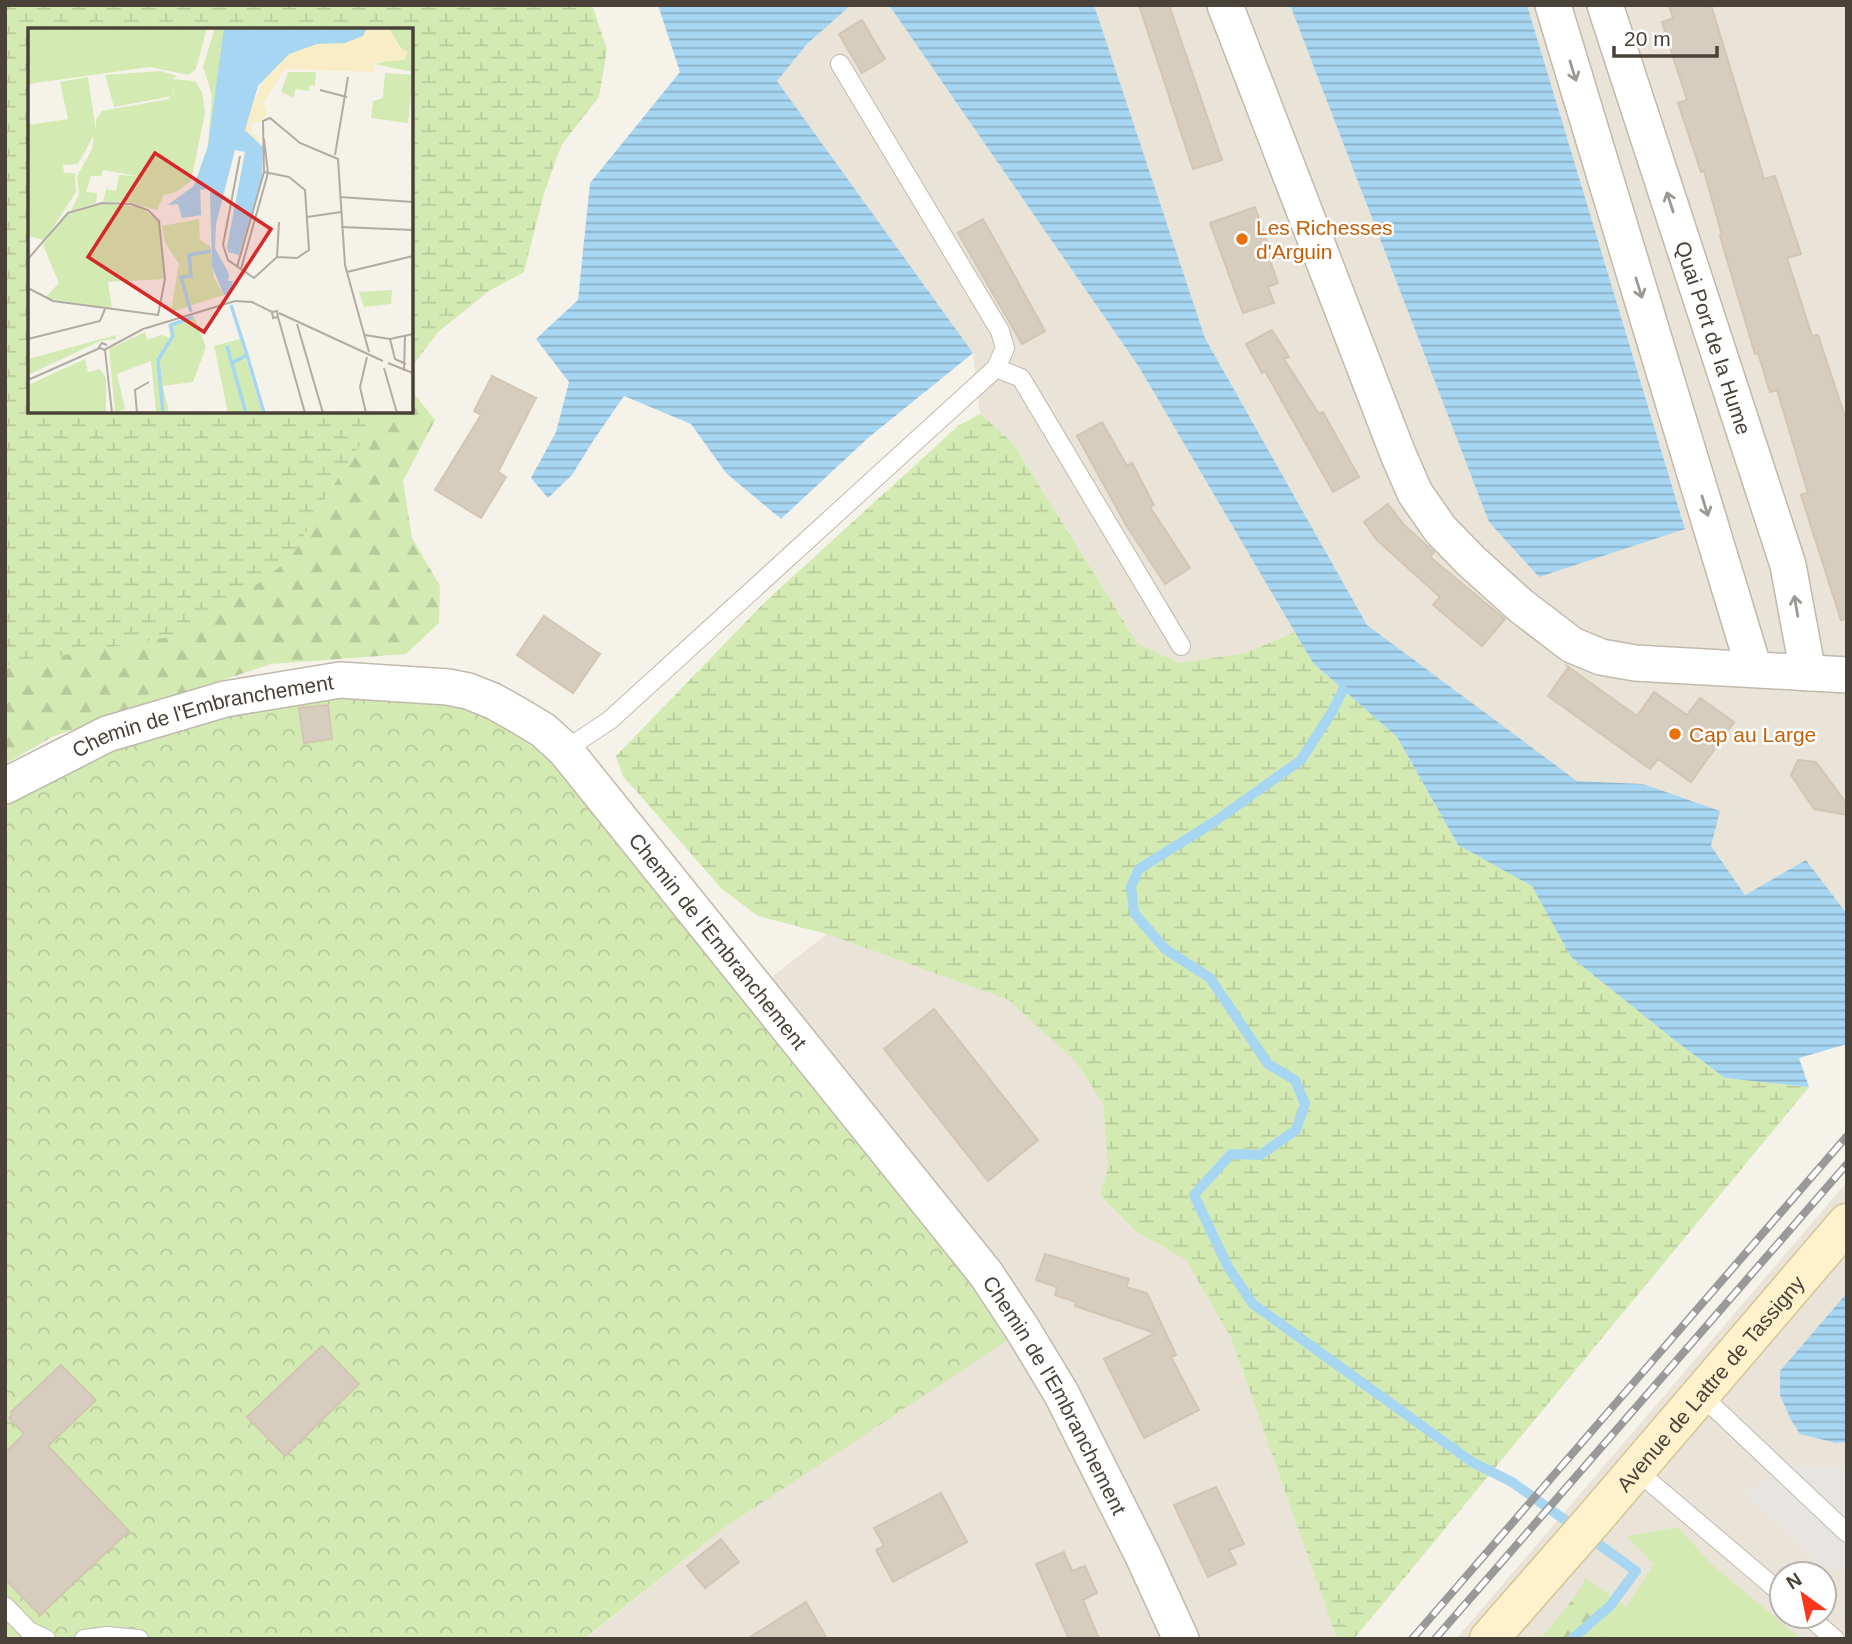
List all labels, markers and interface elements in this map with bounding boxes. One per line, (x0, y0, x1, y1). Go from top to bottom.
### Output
scale bar (1614, 14, 1717, 58)
text: 20 m (1624, 27, 1671, 50)
inset map (28, 28, 413, 413)
one-way arrow (1567, 59, 1580, 81)
one-way arrow (1663, 191, 1676, 213)
place label: Les Richesses d'Arguin (1256, 216, 1393, 263)
marker: Les Richesses d'Arguin (1234, 231, 1250, 247)
street label: Quai Port de la Hume (1671, 238, 1756, 437)
one-way arrow (1633, 277, 1646, 299)
one-way arrow (1699, 495, 1712, 517)
one-way arrow (1789, 595, 1802, 618)
street label: Chemin de l'Embranchement (68, 670, 335, 761)
place label: Cap au Large (1689, 723, 1816, 746)
marker: Cap au Large (1667, 726, 1683, 742)
street label: Chemin de l'Embranchement (625, 828, 812, 1054)
street label: Avenue de Lattre de Tassigny (1612, 1270, 1809, 1496)
street label: Chemin de l'Embranchement (979, 1271, 1132, 1518)
north arrow (1768, 1560, 1838, 1630)
text: N (1783, 1569, 1805, 1594)

